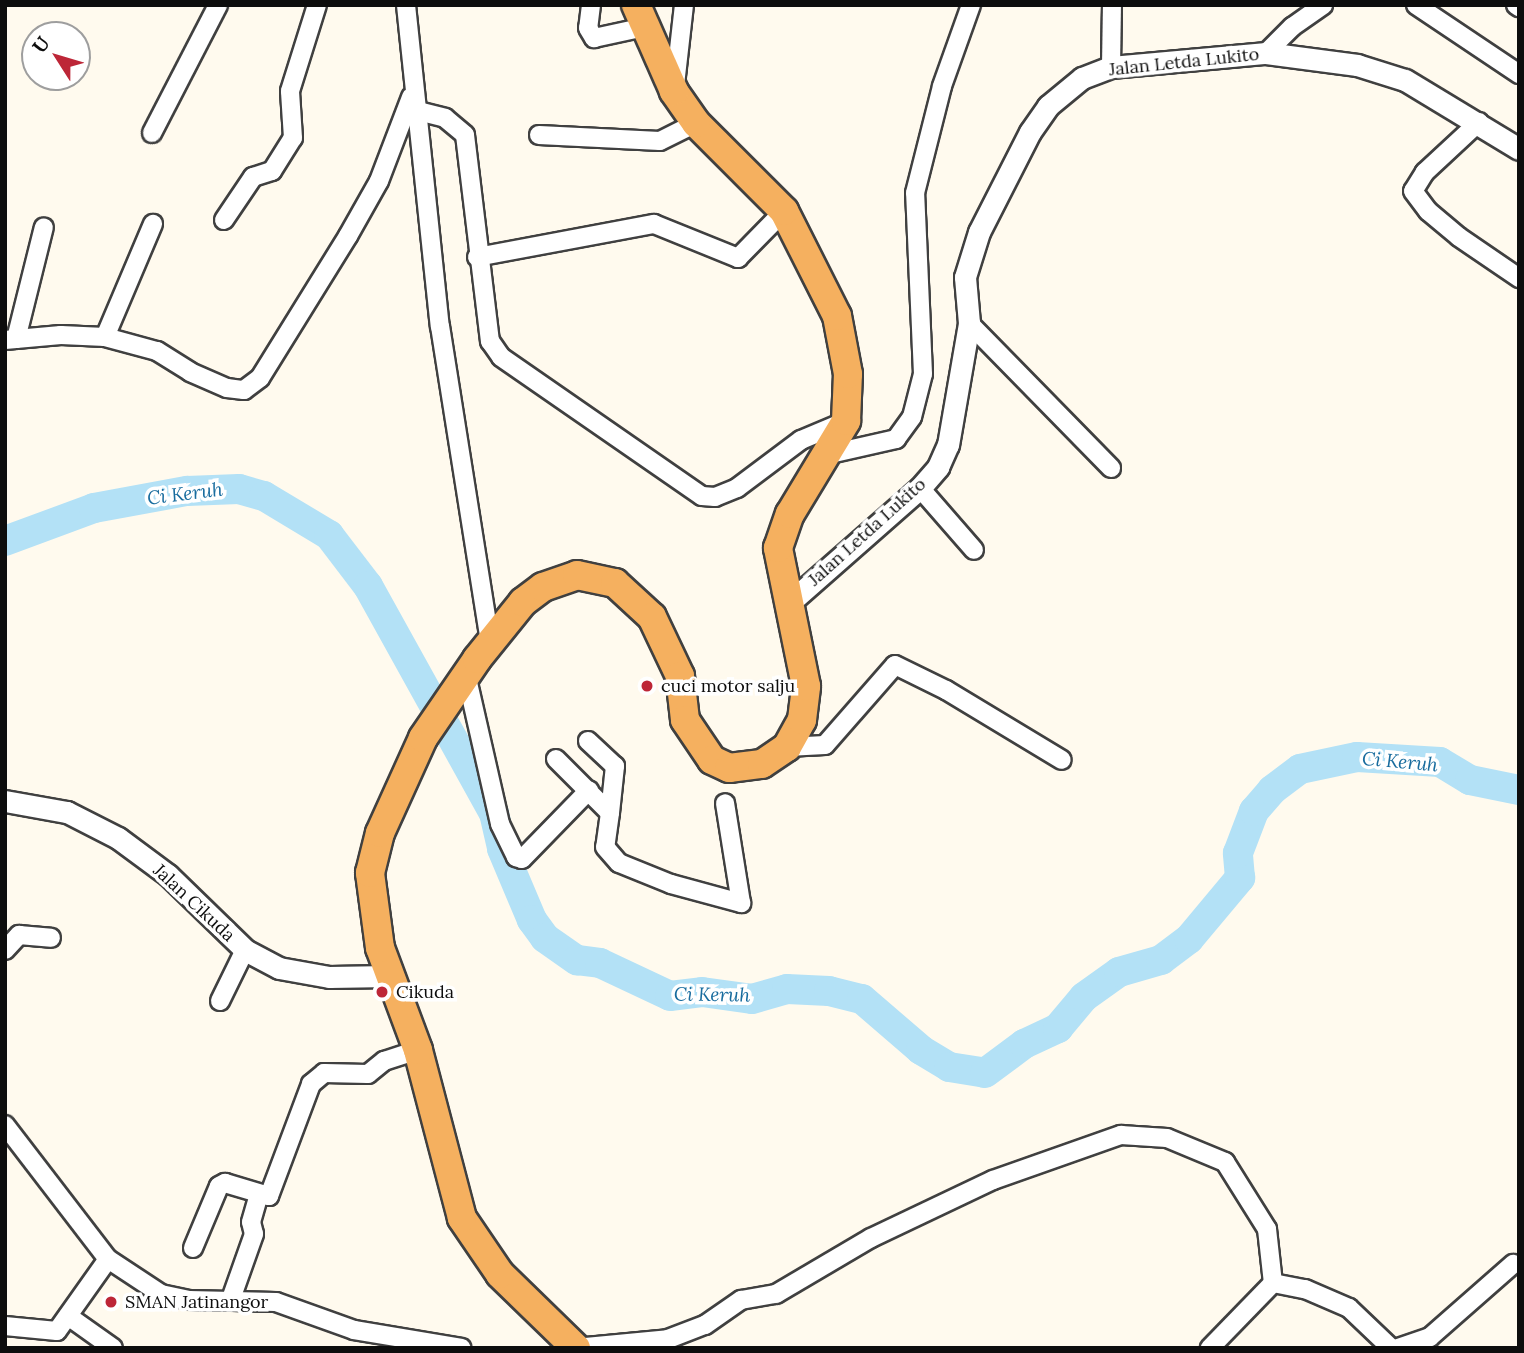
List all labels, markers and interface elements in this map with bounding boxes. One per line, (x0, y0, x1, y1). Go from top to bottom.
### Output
north arrow (21, 21, 91, 91)
text: U (27, 32, 55, 58)
street label: Jalan Letda Lukito (1108, 43, 1260, 81)
street label: Jalan Letda Lukito (804, 473, 930, 591)
water label: Ci Keruh (146, 478, 224, 510)
place label: cuci motor salju (661, 675, 795, 697)
marker: cuci motor salju (639, 678, 655, 694)
water label: Ci Keruh (1361, 747, 1439, 777)
street label: Jalan Cikuda (149, 860, 239, 946)
place label: Cikuda (396, 981, 454, 1003)
water label: Ci Keruh (674, 983, 750, 1007)
marker: Cikuda (374, 984, 390, 1000)
place label: SMAN Jatinangor (125, 1291, 268, 1313)
marker: SMAN Jatinangor (103, 1294, 119, 1310)

